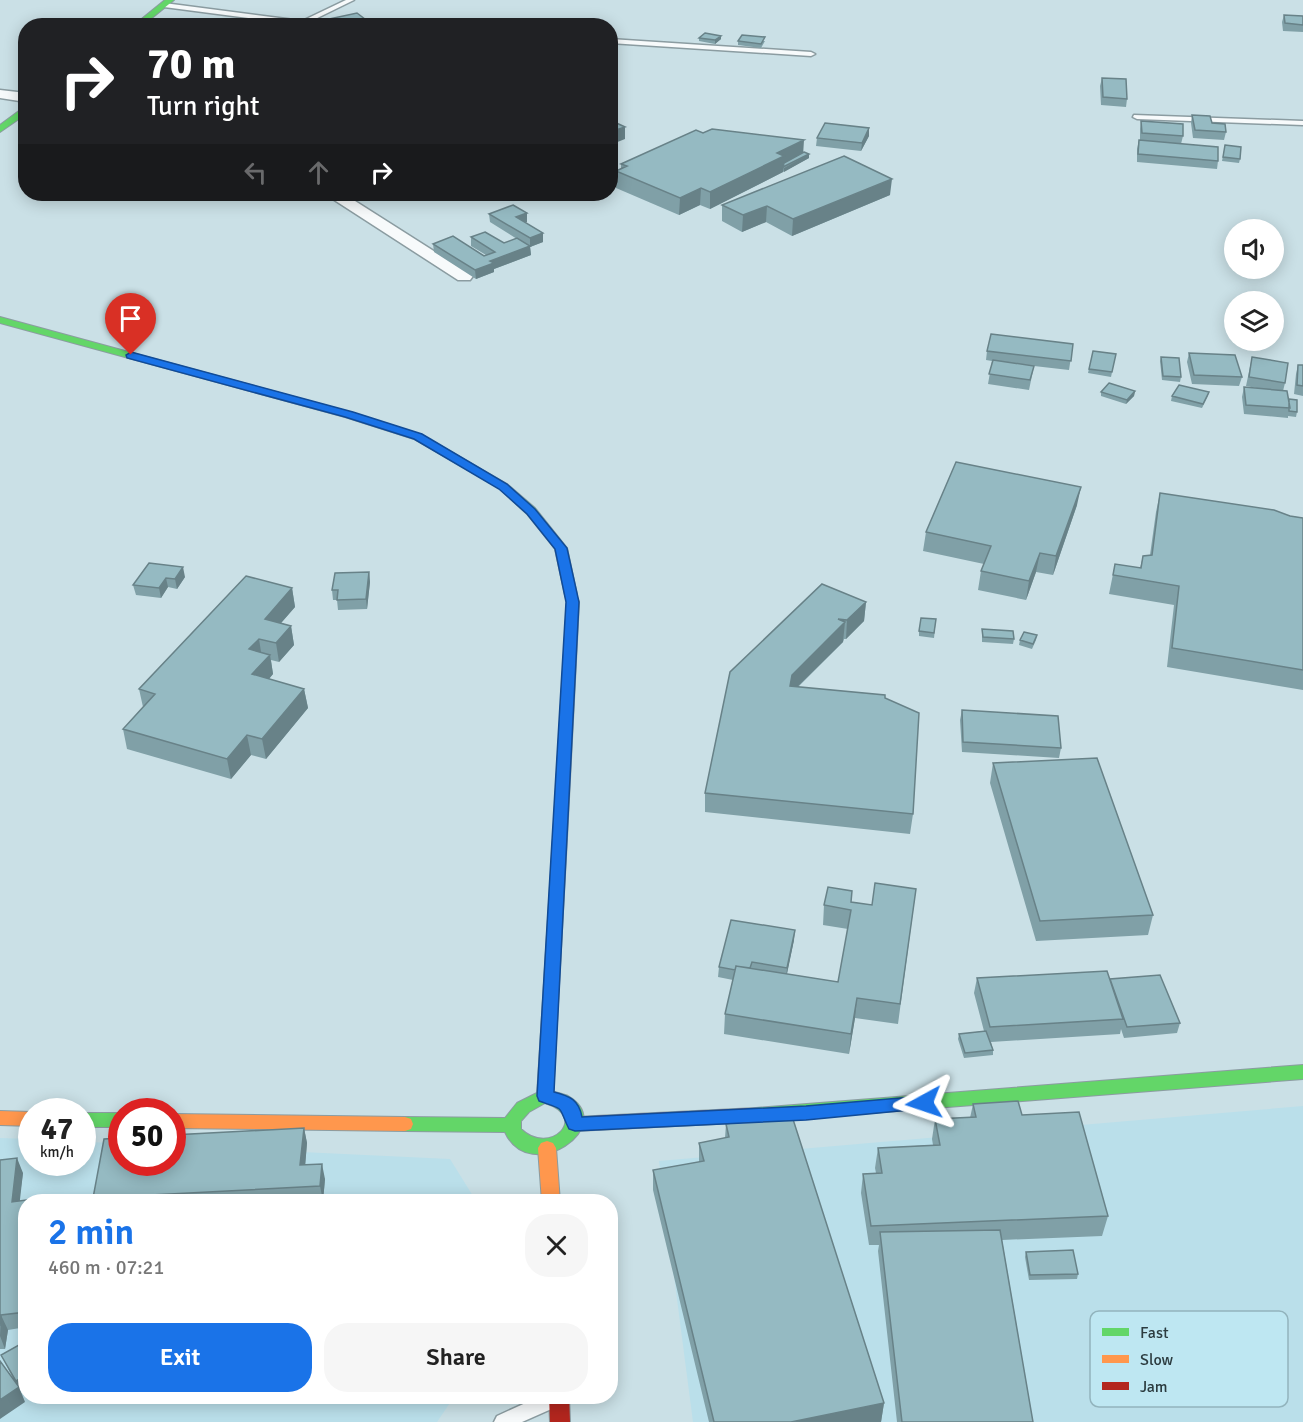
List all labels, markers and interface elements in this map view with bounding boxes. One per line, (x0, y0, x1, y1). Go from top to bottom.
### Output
text: 70 m (147, 39, 236, 90)
icon: right (48, 42, 126, 120)
text: Turn right (147, 90, 260, 123)
icon: left (239, 156, 272, 189)
icon: ahead (302, 156, 335, 189)
icon: right (365, 156, 398, 189)
map controls (1224, 219, 1284, 351)
button: sound (1224, 219, 1284, 279)
button: layers (1224, 291, 1284, 351)
pin (105, 293, 156, 355)
icon: arrive (114, 302, 147, 335)
position arrow (892, 1071, 956, 1135)
speed limit sign: 50 (108, 1098, 186, 1176)
text: 47 (41, 1111, 73, 1148)
text: km/h (40, 1143, 74, 1161)
text: 2 min (48, 1210, 134, 1255)
button: close (525, 1214, 588, 1277)
text: 460 m · 07:21 (48, 1255, 164, 1280)
legend (1090, 1311, 1288, 1407)
button: Exit (48, 1323, 312, 1392)
button: Share (324, 1323, 588, 1392)
text: Fast (1140, 1323, 1169, 1343)
text: Slow (1140, 1350, 1174, 1370)
text: Jam (1140, 1377, 1168, 1397)

